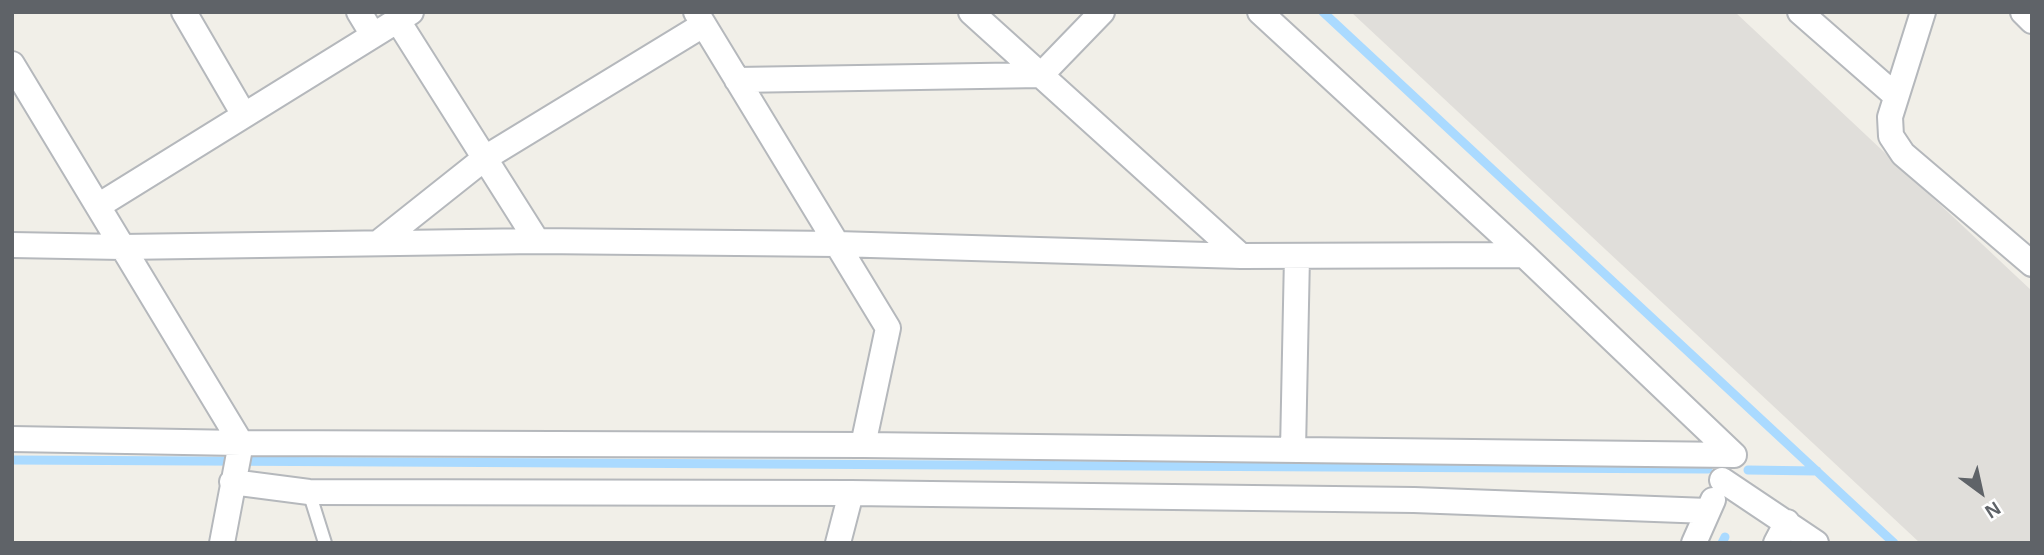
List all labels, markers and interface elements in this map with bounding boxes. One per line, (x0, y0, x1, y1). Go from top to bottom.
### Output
north arrow (1946, 457, 2016, 527)
text: N (1981, 497, 2004, 523)

